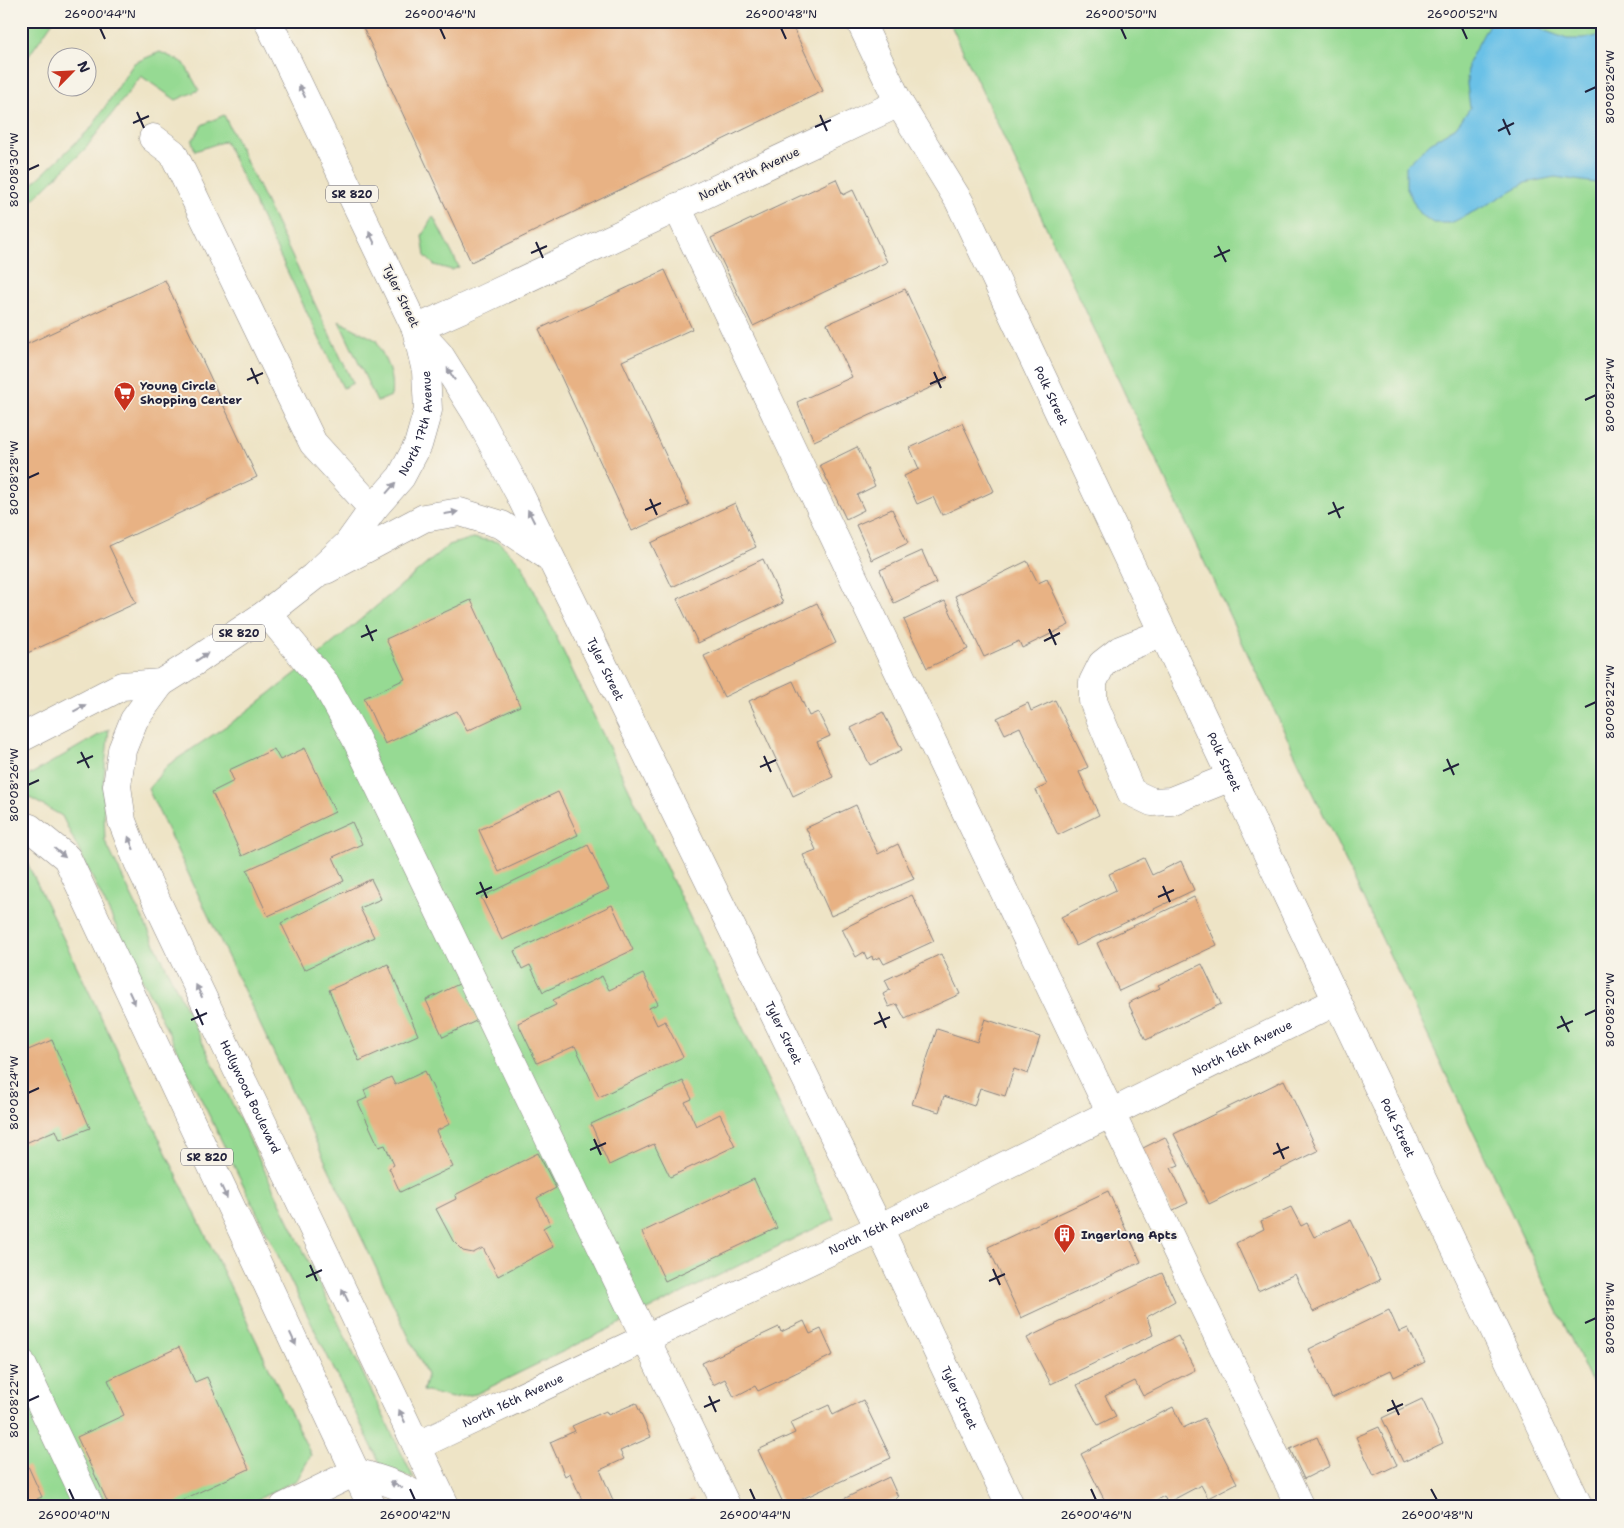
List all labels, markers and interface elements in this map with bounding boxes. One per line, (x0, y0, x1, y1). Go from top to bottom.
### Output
text: 26°00'44"N (64, 6, 136, 22)
text: 26°00'46"N (404, 6, 476, 22)
text: 26°00'48"N (745, 6, 817, 22)
text: 26°00'50"N (1085, 6, 1157, 22)
text: 26°00'52"N (1426, 6, 1498, 22)
north arrow (48, 48, 98, 98)
text: 80°08'26"W (1602, 50, 1618, 124)
text: N (73, 58, 94, 75)
one-way arrow (298, 84, 306, 98)
text: 80°08'30"W (6, 132, 22, 208)
street label: North 17th Avenue (696, 143, 802, 204)
road number: SR 820 (326, 185, 378, 202)
one-way arrow (368, 231, 376, 245)
street label: Tyler Street (379, 262, 423, 330)
text: 80°08'24"W (1602, 358, 1618, 432)
street label: Polk Street (1030, 363, 1072, 428)
one-way arrow (447, 368, 456, 381)
street label: North 17th Avenue (395, 370, 436, 479)
place label: Young Circle Shopping Center (140, 378, 243, 408)
supermarket icon: Young Circle Shopping Center (112, 381, 136, 412)
text: 80°08'28"W (6, 441, 22, 515)
one-way arrow (385, 482, 396, 494)
one-way arrow (444, 509, 460, 517)
one-way arrow (527, 509, 535, 523)
road number: SR 820 (213, 624, 265, 641)
street label: Tyler Street (583, 635, 628, 703)
one-way arrow (195, 652, 209, 662)
text: 80°08'22"W (1602, 665, 1618, 739)
one-way arrow (73, 704, 87, 712)
street label: Polk Street (1203, 730, 1245, 794)
text: 80°08'26"W (6, 748, 22, 822)
one-way arrow (126, 836, 134, 851)
one-way arrow (54, 847, 66, 859)
text: 80°08'20"W (1602, 972, 1618, 1048)
one-way arrow (195, 983, 204, 998)
one-way arrow (129, 991, 137, 1005)
street label: Tyler Street (761, 999, 806, 1067)
street label: North 16th Avenue (1189, 1016, 1295, 1080)
street label: Hollywood Boulevard (216, 1037, 284, 1157)
text: 80°08'24"W (6, 1056, 22, 1130)
street label: Polk Street (1377, 1096, 1419, 1160)
road number: SR 820 (181, 1148, 233, 1166)
one-way arrow (219, 1185, 228, 1200)
street label: North 16th Avenue (826, 1196, 932, 1259)
building icon: Ingerlong Apts (1053, 1223, 1077, 1254)
place label: Ingerlong Apts (1081, 1227, 1177, 1243)
text: 80°08'18"W (1602, 1282, 1618, 1354)
one-way arrow (341, 1288, 349, 1302)
one-way arrow (289, 1332, 297, 1347)
text: 80°08'22"W (6, 1364, 22, 1438)
street label: Tyler Street (937, 1364, 981, 1432)
street label: North 16th Avenue (460, 1370, 566, 1431)
one-way arrow (398, 1409, 406, 1423)
one-way arrow (389, 1481, 403, 1489)
text: 26°00'40"N (38, 1507, 110, 1523)
text: 26°00'42"N (379, 1507, 451, 1523)
text: 26°00'44"N (719, 1507, 791, 1523)
text: 26°00'46"N (1060, 1507, 1132, 1523)
text: 26°00'48"N (1401, 1507, 1473, 1523)

